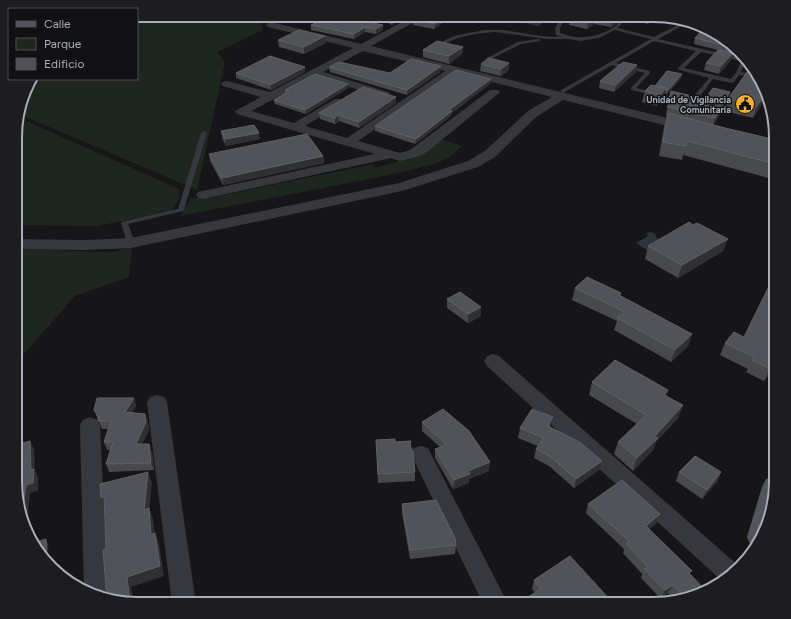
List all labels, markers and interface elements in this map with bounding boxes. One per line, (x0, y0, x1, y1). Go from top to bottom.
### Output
legend (8, 8, 138, 80)
text: Calle (44, 17, 71, 31)
text: Parque (44, 37, 82, 51)
text: Edificio (44, 57, 84, 71)
public building icon: Unidad de Vigilancia Comunitaria (734, 93, 756, 115)
place label: Unidad de Vigilancia Comunitaria (646, 94, 731, 115)

